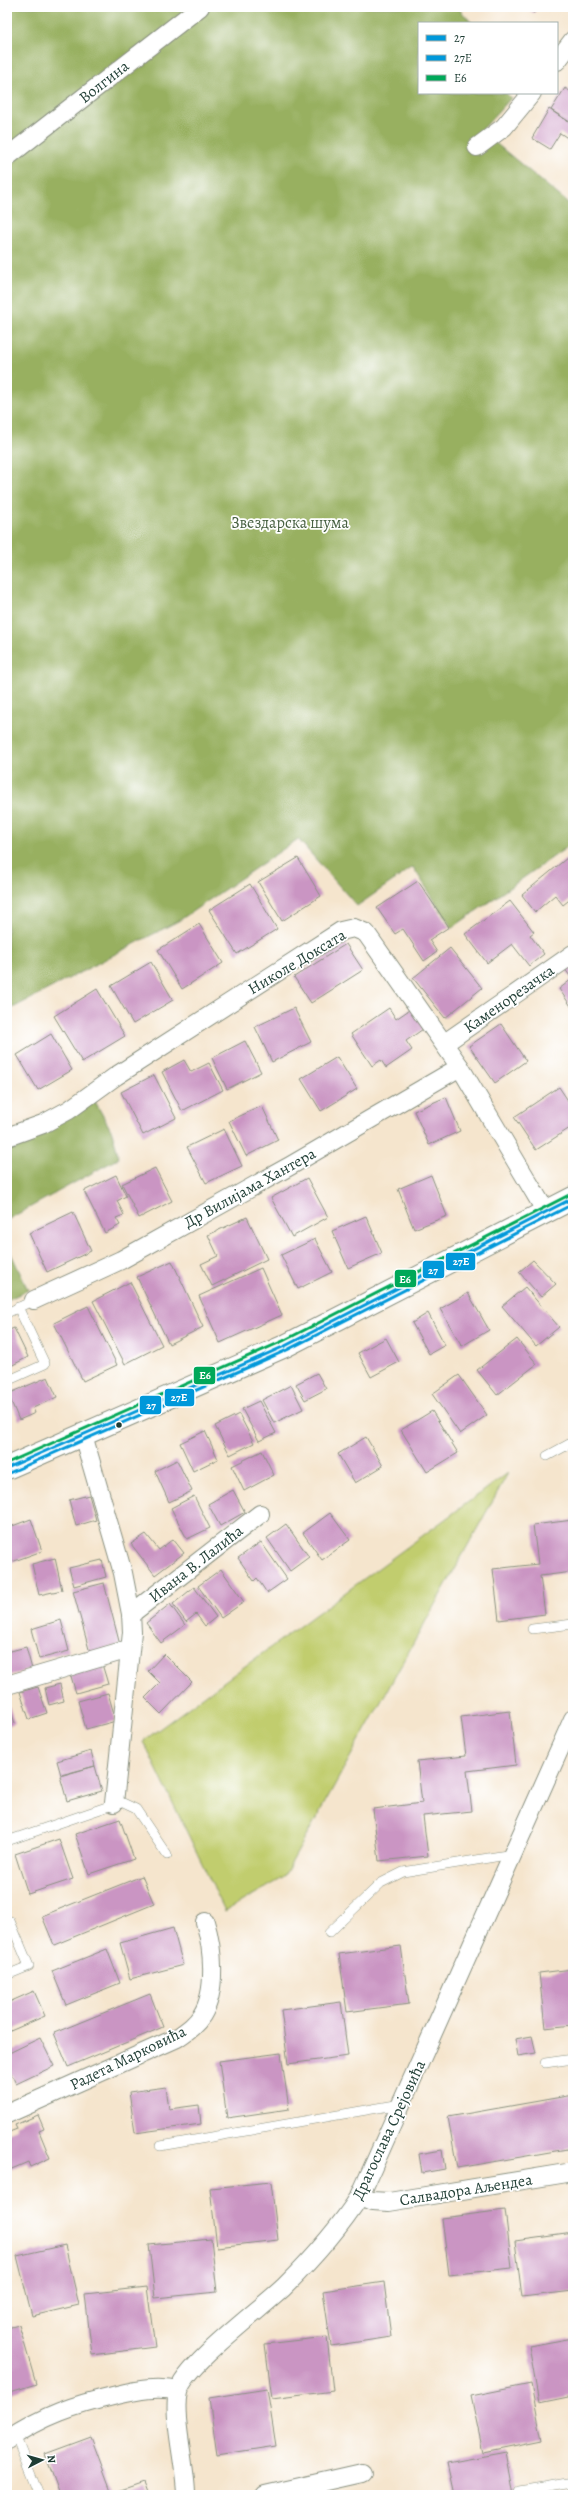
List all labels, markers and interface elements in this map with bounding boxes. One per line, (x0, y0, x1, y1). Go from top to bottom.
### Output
legend (418, 22, 558, 94)
text: 27 (454, 30, 466, 46)
text: 27E (454, 50, 472, 66)
street label: Волгина (74, 55, 134, 109)
text: E6 (454, 70, 467, 86)
park label: Звездарска шума (231, 512, 349, 534)
street label: Николе Доксата (244, 924, 351, 1000)
street label: Каменорезачка (459, 959, 559, 1038)
street label: Др Вилијама Хантера (180, 1142, 320, 1233)
line badge: 27E (445, 1252, 476, 1271)
text: 27E (453, 1254, 470, 1269)
line badge: 27 (422, 1260, 445, 1279)
text: 27 (428, 1263, 438, 1278)
line badge: E6 (394, 1269, 417, 1288)
text: E6 (399, 1272, 411, 1287)
line badge: E6 (193, 1366, 216, 1385)
text: E6 (199, 1368, 211, 1383)
line badge: 27E (164, 1388, 195, 1407)
text: 27E (171, 1390, 188, 1405)
line badge: 27 (139, 1395, 162, 1415)
text: 27 (146, 1398, 156, 1413)
unlabelled marker (114, 1420, 124, 1430)
street label: Ивана В. Лалића (144, 1520, 248, 1608)
street label: Радета Марковића (66, 2020, 190, 2096)
street label: Драгослава Срејовића (347, 2056, 431, 2203)
street label: Салвадора Аљендеа (398, 2169, 535, 2211)
north arrow (22, 2440, 62, 2480)
text: N (44, 2454, 59, 2464)

